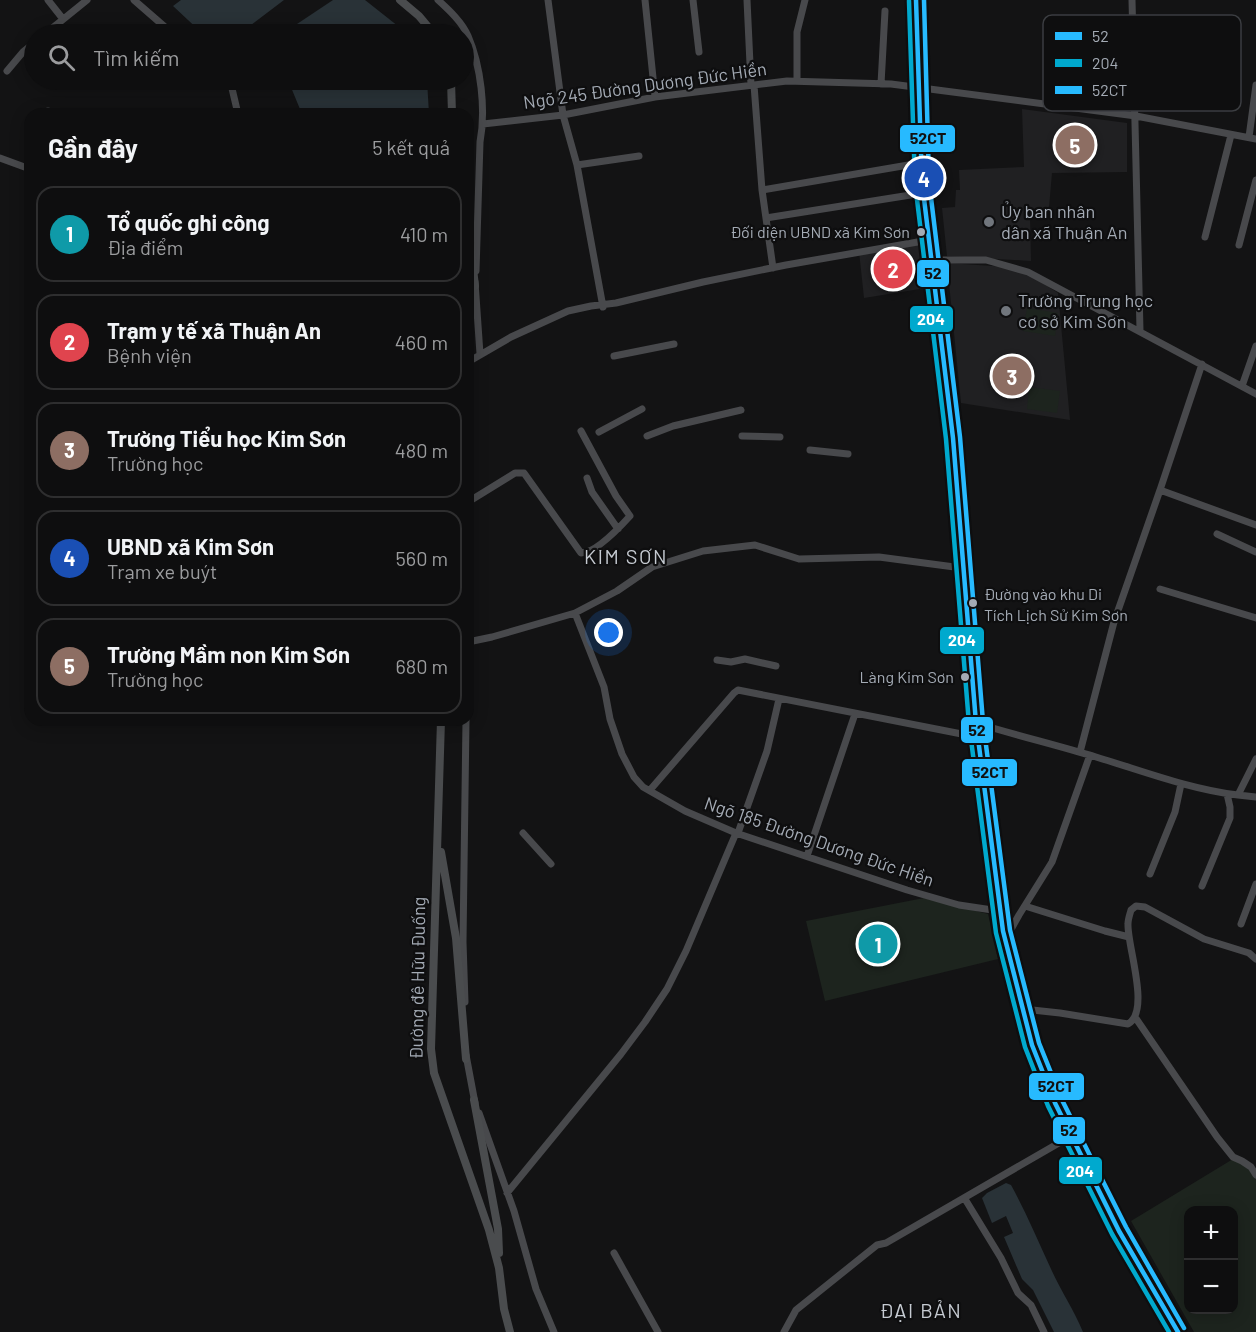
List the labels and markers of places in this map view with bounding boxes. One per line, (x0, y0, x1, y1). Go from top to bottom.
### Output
pin: 5 (1056, 122, 1094, 168)
pin: 4 (904, 156, 944, 201)
place label: Ủy ban nhân dân xã Thuận An (1001, 200, 1127, 243)
marker: Ủy ban nhân dân xã Thuận An (982, 215, 996, 229)
place label: Đối diện UBND xã Kim Sơn (730, 222, 910, 241)
marker: Đối diện UBND xã Kim Sơn (915, 226, 927, 238)
pin: 2 (874, 246, 912, 292)
place label: Trường Trung học cơ sở Kim Sơn (1018, 289, 1153, 332)
marker: Trường Trung học cơ sở Kim Sơn (999, 304, 1013, 318)
pin: 3 (992, 354, 1032, 398)
place label: Đường vào khu Di Tích Lịch Sử Kim Sơn (984, 584, 1128, 624)
marker: Đường vào khu Di Tích Lịch Sử Kim Sơn (967, 597, 979, 609)
place label: Làng Kim Sơn (860, 667, 954, 686)
marker: Làng Kim Sơn (959, 671, 971, 683)
pin: 1 (858, 922, 898, 966)

